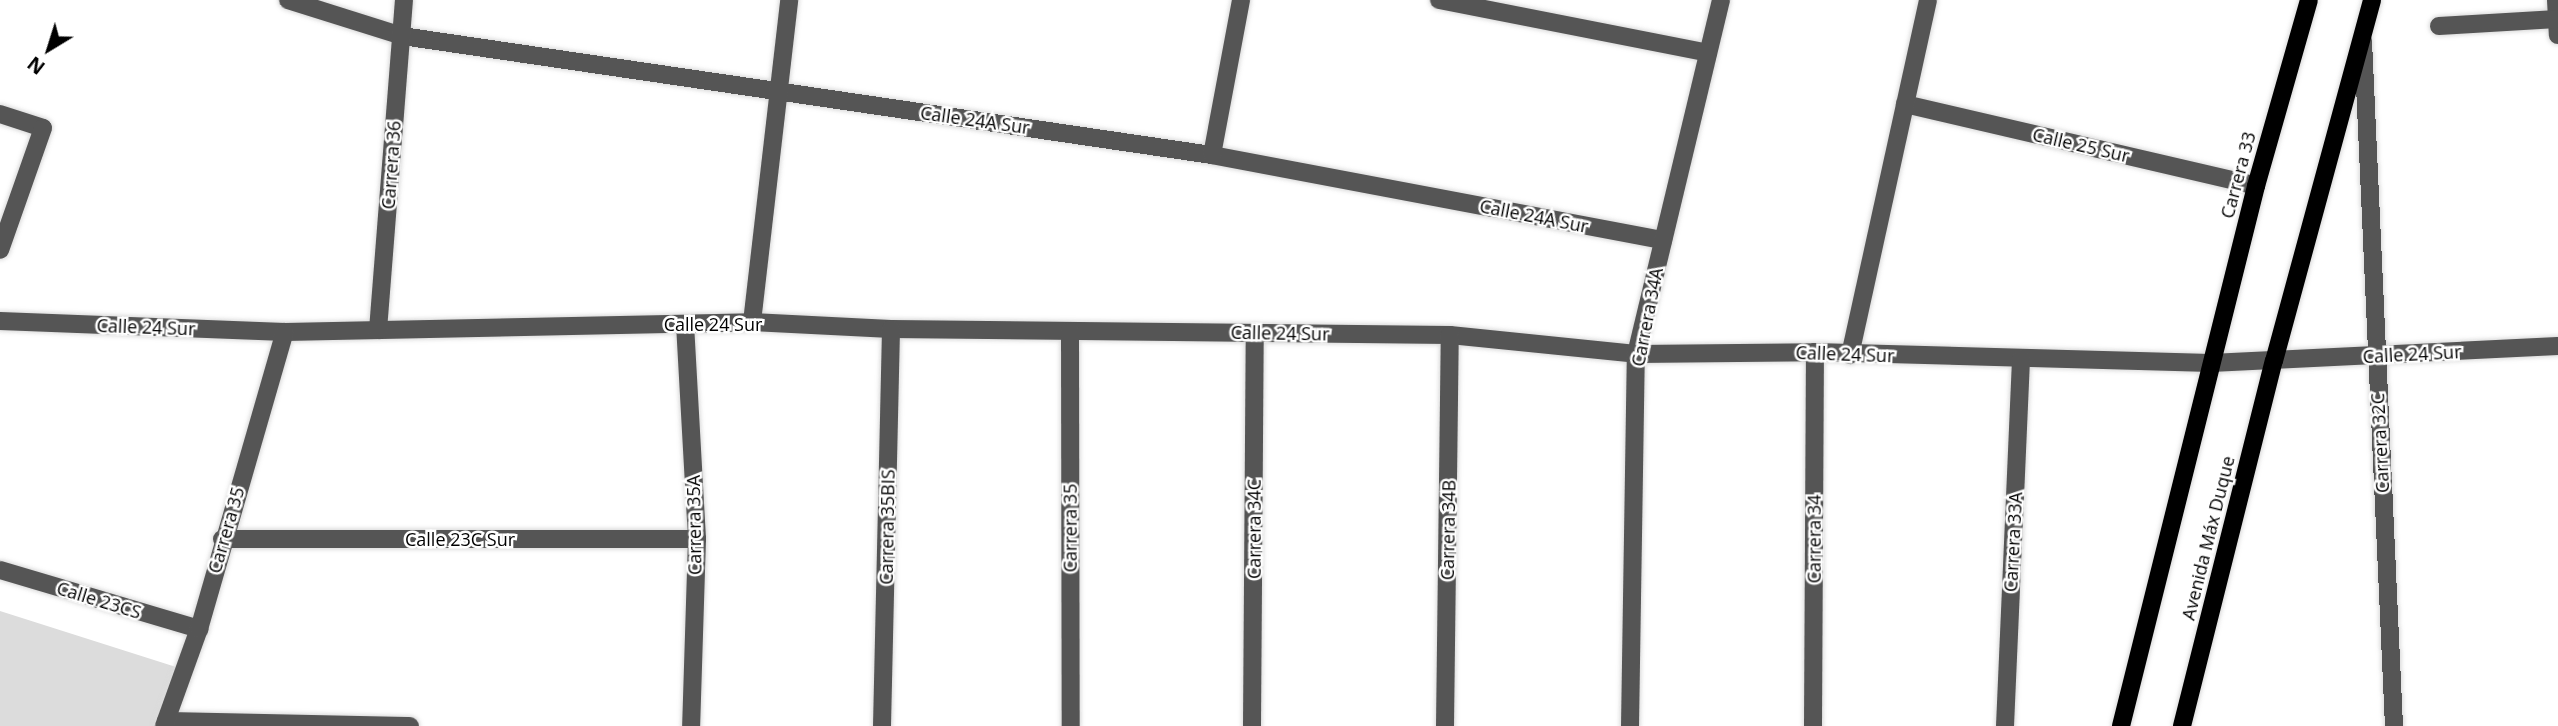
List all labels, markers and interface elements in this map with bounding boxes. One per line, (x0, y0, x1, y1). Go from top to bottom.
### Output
north arrow (14, 14, 84, 84)
text: N (22, 51, 50, 81)
street label: Calle 24A Sur (919, 102, 1031, 138)
street label: Carrera 36 (377, 120, 405, 210)
street label: Calle 25 Sur (2030, 123, 2132, 167)
street label: Carrera 33 (2216, 129, 2260, 221)
street label: Calle 24A Sur (1478, 195, 1590, 237)
street label: Carrera 34A (1627, 266, 1667, 368)
street label: Calle 24 Sur (664, 313, 762, 335)
street label: Calle 24 Sur (96, 314, 196, 340)
street label: Calle 24 Sur (1230, 321, 1330, 345)
street label: Calle 24 Sur (1795, 341, 1895, 367)
street label: Calle 24 Sur (2362, 341, 2462, 367)
street label: Carrera 32C (2367, 392, 2393, 494)
street label: Avenida Máx Duque (2177, 454, 2239, 622)
street label: Carrera 35BIS (875, 469, 899, 585)
street label: Carrera 35A (682, 475, 706, 575)
street label: Carrera 34C (1243, 479, 1265, 579)
street label: Carrera 34B (1436, 480, 1460, 580)
street label: Carrera 35 (203, 484, 249, 576)
street label: Carrera 35 (1059, 484, 1081, 572)
street label: Carrera 33A (2000, 491, 2026, 593)
street label: Carrera 34 (1803, 495, 1825, 583)
street label: Calle 23C Sur (405, 528, 515, 550)
street label: Calle 23CS (54, 577, 144, 623)

